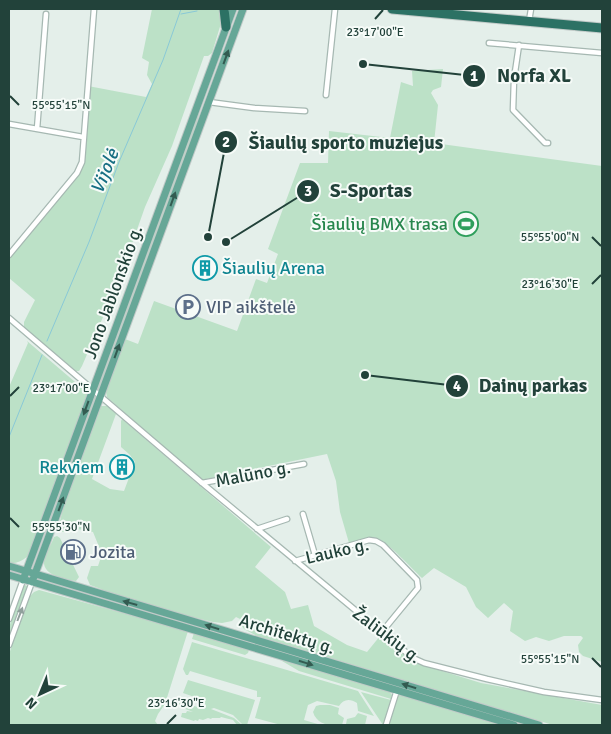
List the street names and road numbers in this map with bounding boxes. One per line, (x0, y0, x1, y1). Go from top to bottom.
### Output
street label: Jono Jablonskio g. (79, 222, 147, 362)
street label: Malūno g. (214, 456, 292, 492)
street label: Lauko g. (303, 533, 371, 569)
street label: Žaliūkių g. (348, 602, 426, 668)
street label: Architektų g. (236, 609, 338, 659)

